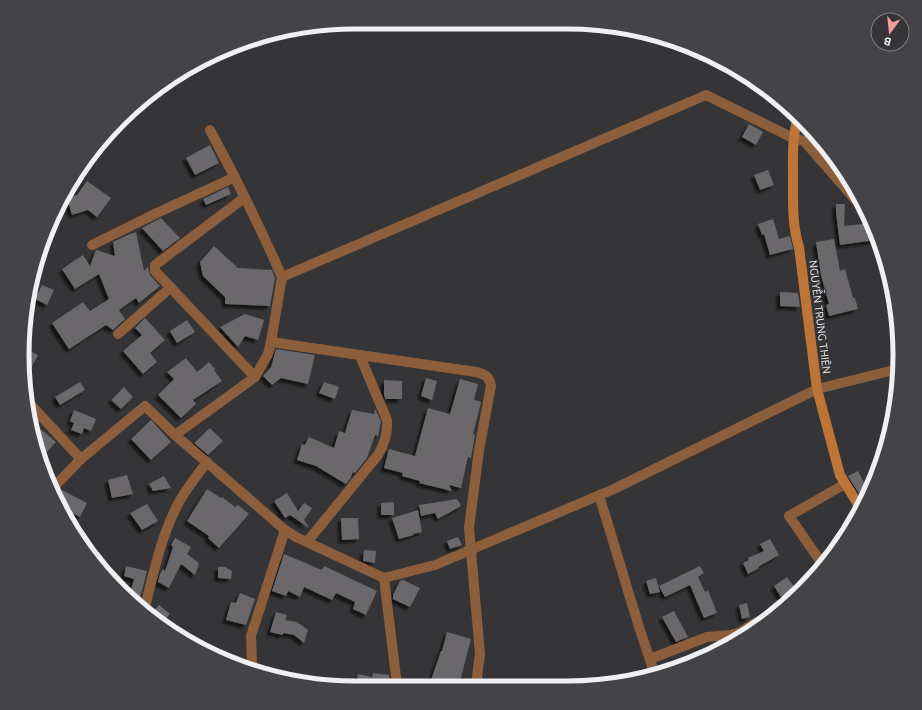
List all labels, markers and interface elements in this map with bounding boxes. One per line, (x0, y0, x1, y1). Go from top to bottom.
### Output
north arrow (870, 12, 910, 52)
text: B (882, 35, 892, 48)
street label: NGUYỄN TRUNG THIÊN (807, 259, 835, 374)

